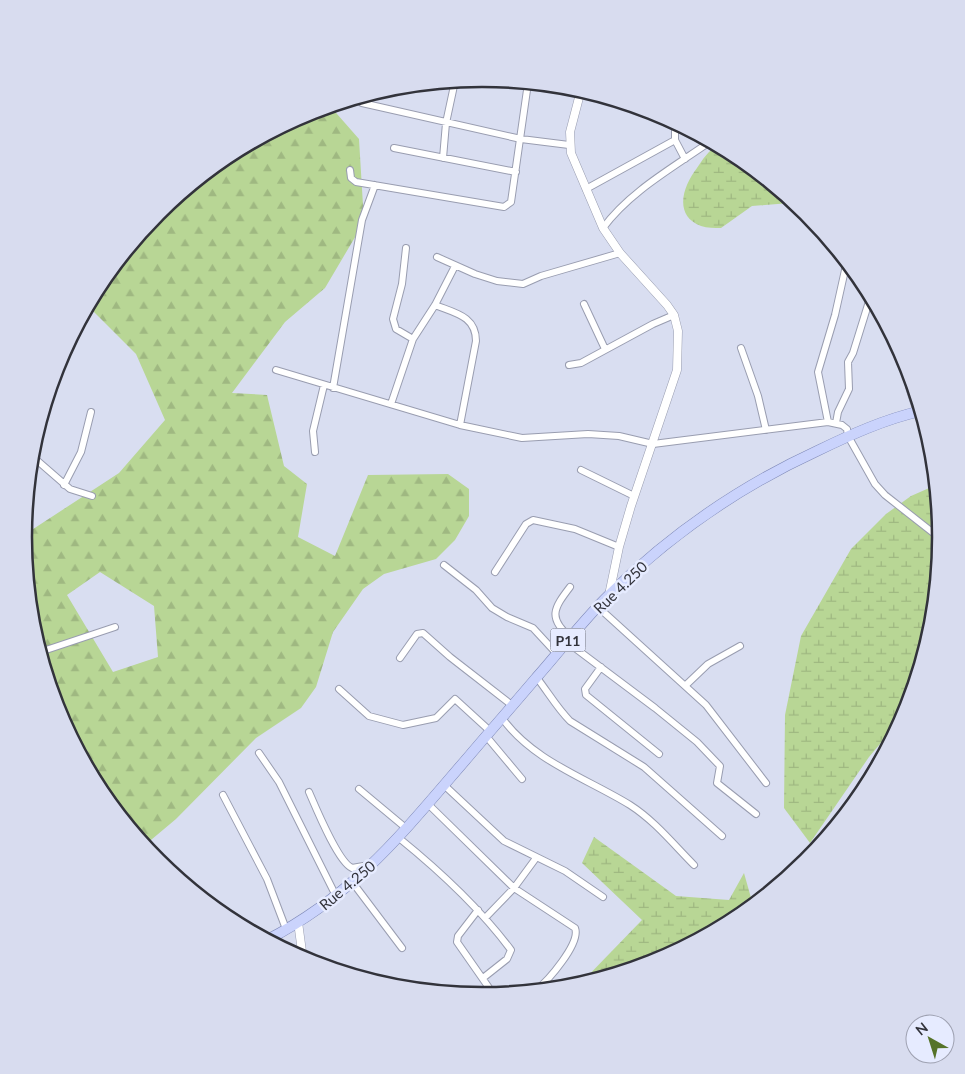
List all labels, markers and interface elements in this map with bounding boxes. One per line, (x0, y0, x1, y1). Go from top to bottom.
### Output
street label: Rue 4.250 (589, 557, 651, 617)
road number: P11 (550, 628, 586, 652)
street label: Rue 4.250 (315, 856, 379, 914)
north arrow (905, 1014, 955, 1064)
text: N (912, 1019, 931, 1039)

